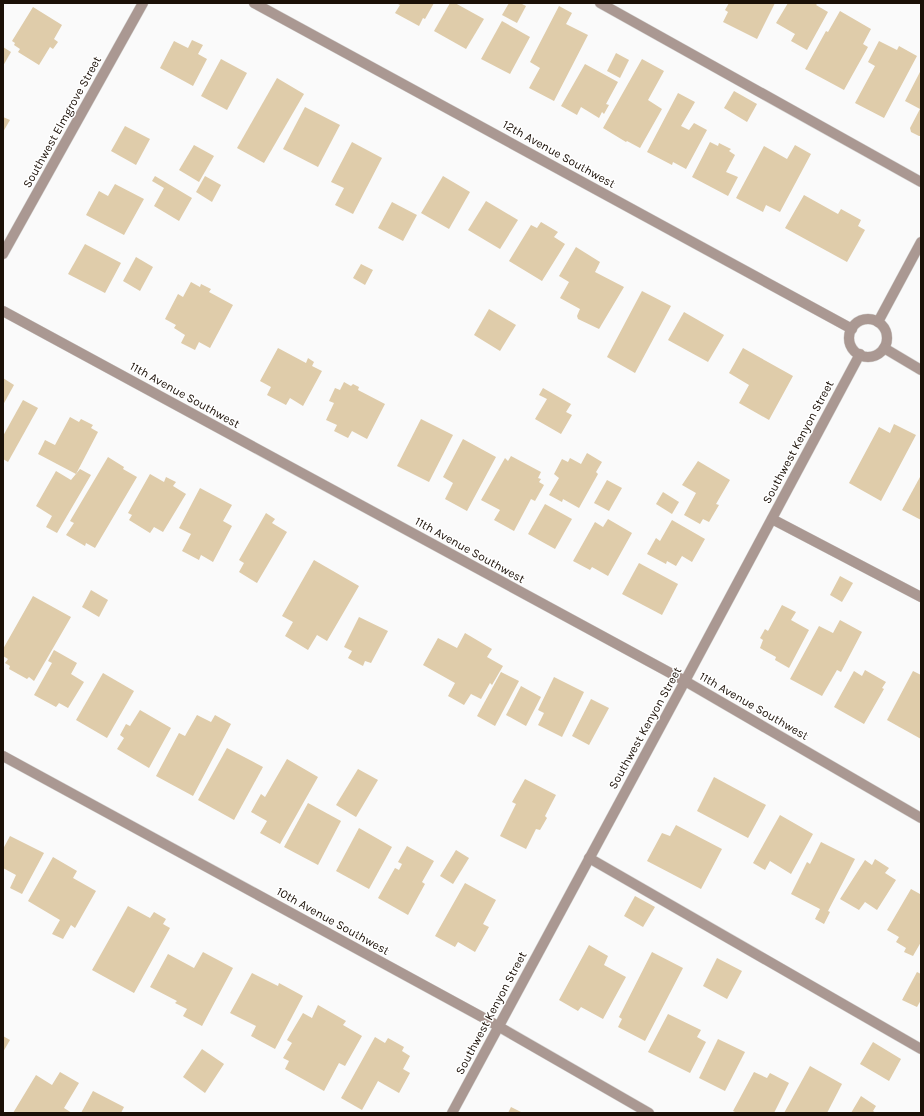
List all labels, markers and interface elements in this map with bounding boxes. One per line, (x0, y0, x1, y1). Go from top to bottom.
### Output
street label: Southwest Elmgrove Street (20, 53, 104, 190)
street label: 12th Avenue Southwest (500, 117, 618, 191)
street label: 11th Avenue Southwest (128, 359, 243, 431)
street label: Southwest Kenyon Street (760, 378, 837, 506)
street label: 11th Avenue Southwest (413, 514, 528, 586)
street label: Southwest Kenyon Street (606, 664, 685, 791)
street label: 11th Avenue Southwest (697, 669, 811, 743)
street label: 10th Avenue Southwest (274, 884, 392, 958)
street label: Southwest Kenyon Street (453, 949, 530, 1077)

